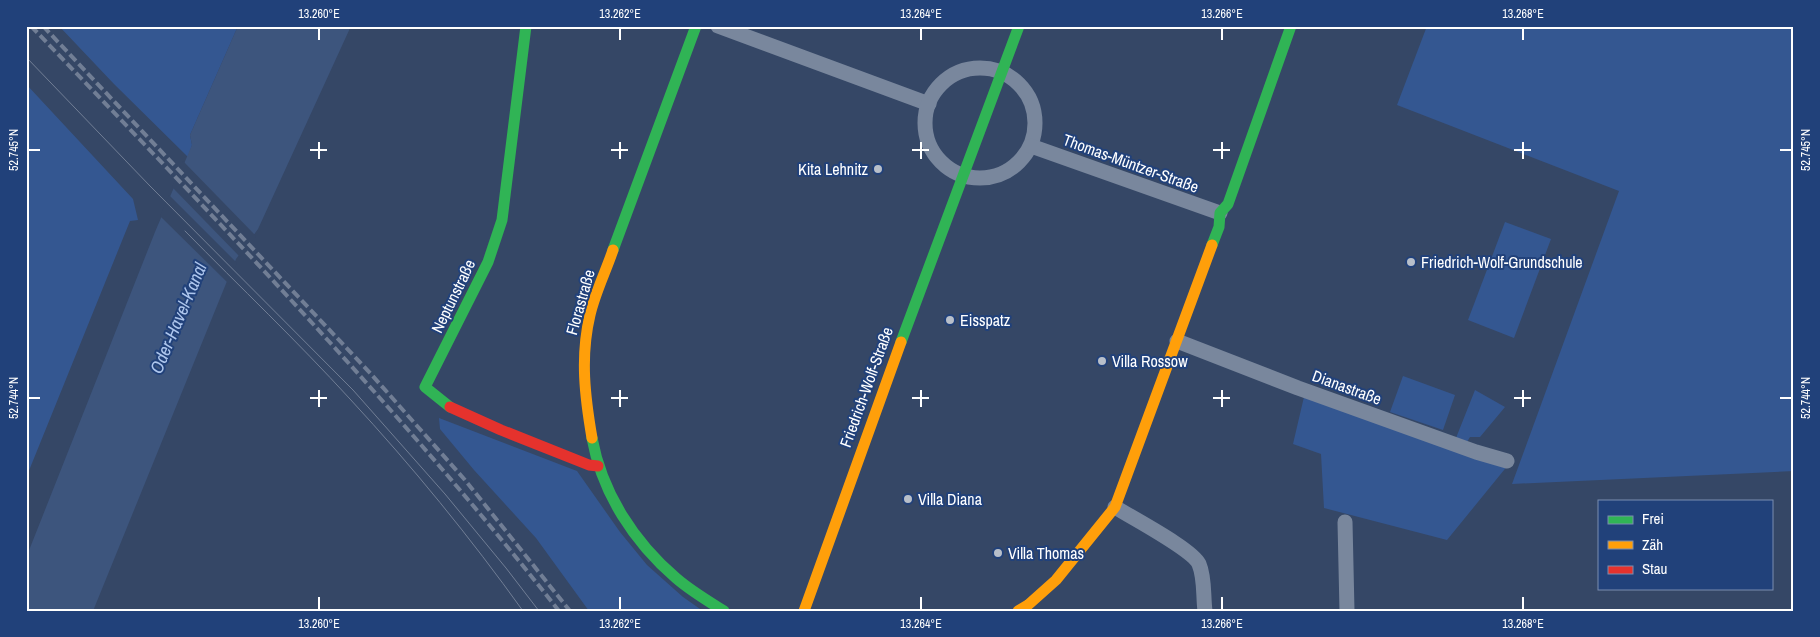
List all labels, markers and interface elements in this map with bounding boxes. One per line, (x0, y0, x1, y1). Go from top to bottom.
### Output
text: 13.260°E (298, 6, 340, 22)
text: 13.262°E (599, 6, 641, 22)
text: 13.264°E (900, 6, 942, 22)
text: 13.266°E (1201, 6, 1243, 22)
text: 13.268°E (1502, 6, 1544, 22)
street label: Thomas-Müntzer-Straße (1060, 128, 1202, 198)
text: 52.745°N (6, 129, 22, 171)
text: 52.745°N (1798, 129, 1814, 171)
place label: Kita Lehnitz (798, 158, 868, 180)
marker: Kita Lehnitz (872, 163, 884, 175)
place label: Friedrich-Wolf-Grundschule (1421, 251, 1583, 273)
street label: Neptunstraße (426, 255, 480, 337)
marker: Friedrich-Wolf-Grundschule (1405, 256, 1417, 268)
water label: Oder-Havel-Kanal (143, 258, 213, 377)
street label: Florastraße (560, 267, 600, 337)
place label: Eisspatz (960, 309, 1011, 331)
marker: Eisspatz (944, 314, 956, 326)
street label: Friedrich-Wolf-Straße (834, 324, 898, 450)
place label: Villa Rossow (1112, 350, 1188, 372)
marker: Villa Rossow (1096, 355, 1108, 367)
street label: Dianastraße (1309, 364, 1385, 410)
text: 52.744°N (6, 377, 22, 419)
text: 52.744°N (1798, 377, 1814, 419)
place label: Villa Diana (918, 488, 983, 510)
marker: Villa Diana (902, 493, 914, 505)
legend (1598, 500, 1772, 590)
text: Frei (1642, 508, 1664, 529)
text: Zäh (1642, 534, 1663, 555)
place label: Villa Thomas (1008, 542, 1084, 564)
marker: Villa Thomas (992, 547, 1004, 559)
text: Stau (1642, 558, 1667, 579)
text: 13.260°E (298, 616, 340, 632)
text: 13.262°E (599, 616, 641, 632)
text: 13.264°E (900, 616, 942, 632)
text: 13.266°E (1201, 616, 1243, 632)
text: 13.268°E (1502, 616, 1544, 632)

